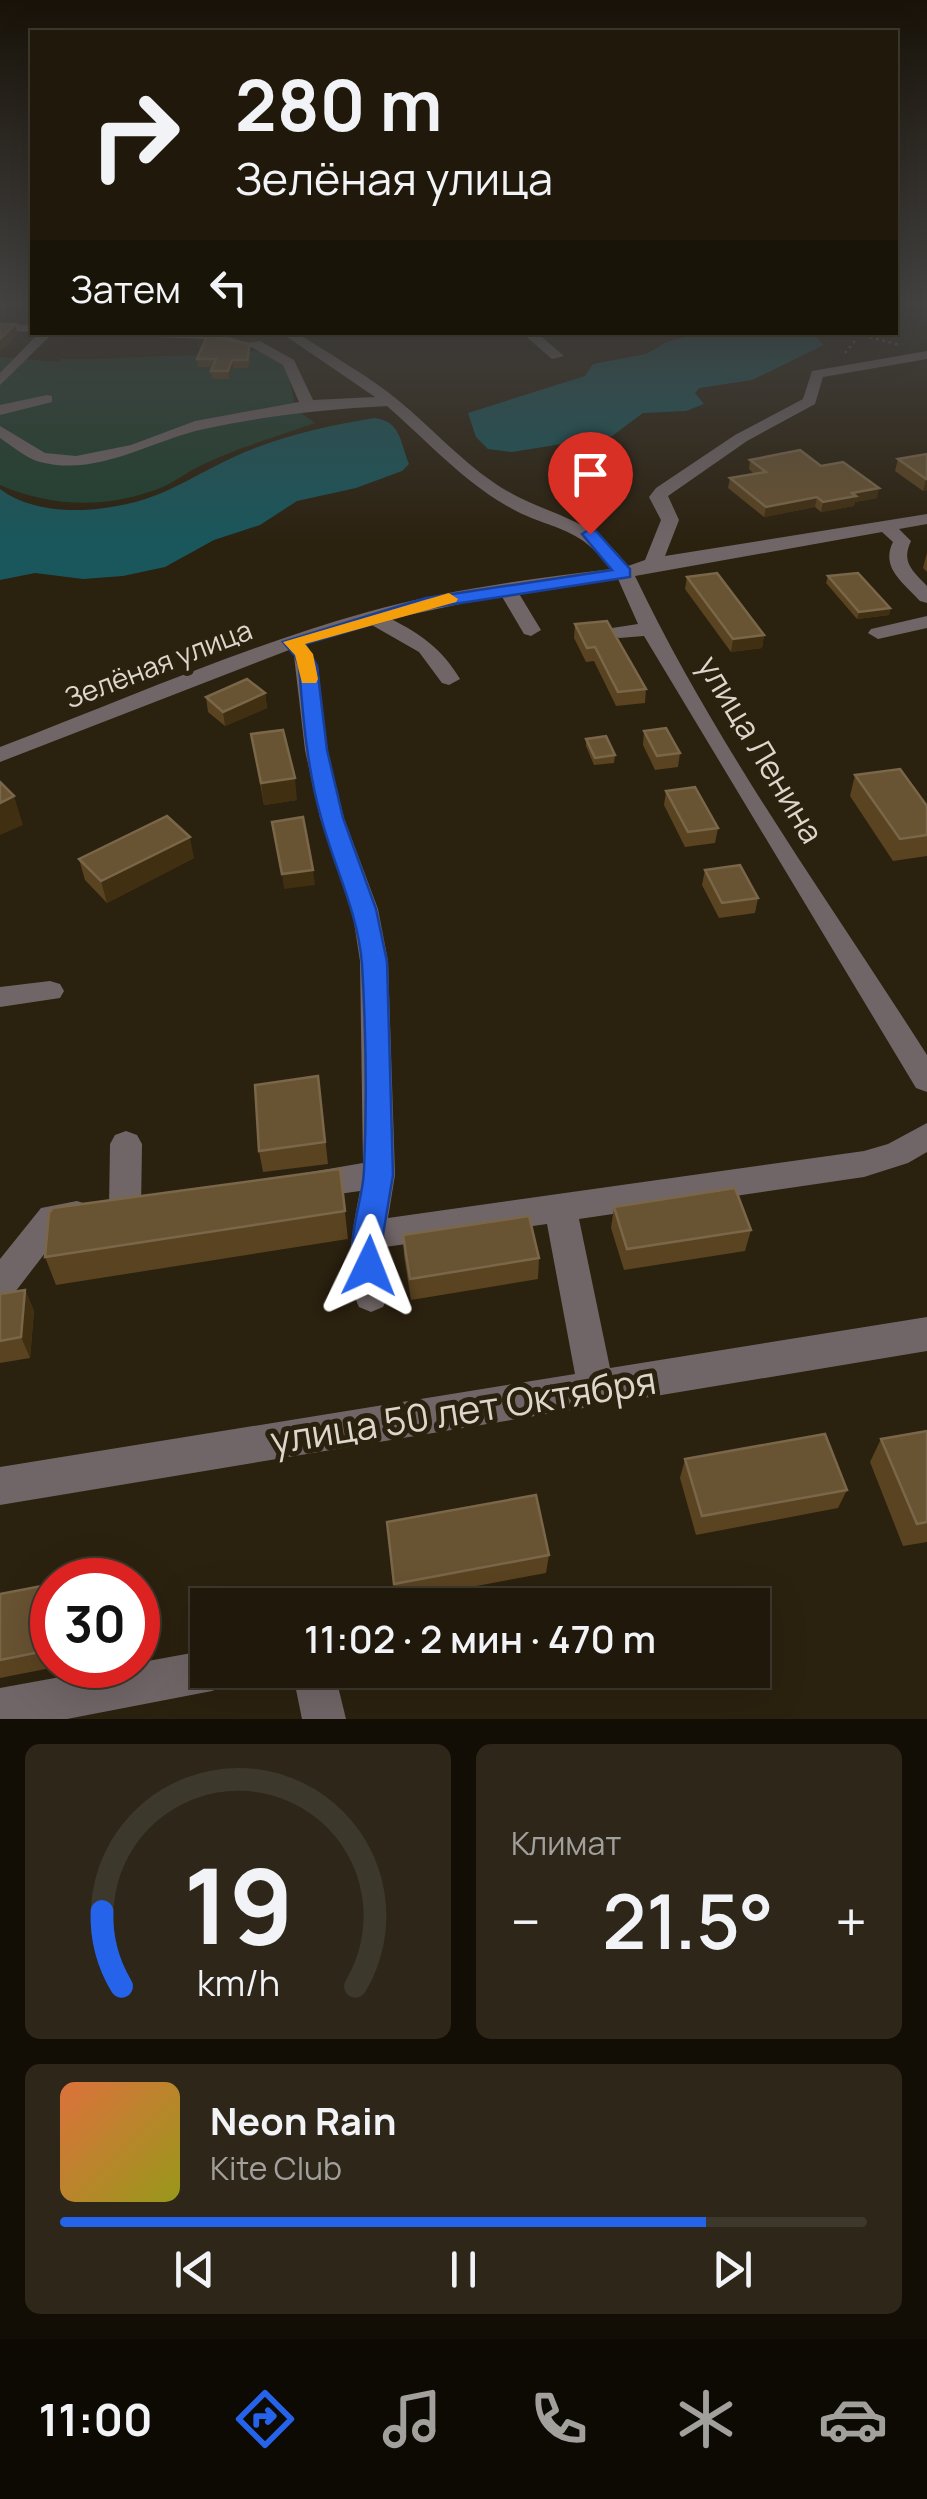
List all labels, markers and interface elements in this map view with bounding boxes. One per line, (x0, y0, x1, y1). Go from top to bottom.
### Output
text: 280 m (235, 56, 443, 152)
icon: right (70, 70, 200, 200)
text: Зелёная улица (235, 147, 553, 209)
icon: left (201, 260, 256, 315)
text: Затем (70, 262, 181, 314)
pin (548, 432, 633, 535)
icon: arrive (563, 447, 618, 502)
street label: Зелёная улица (59, 610, 257, 716)
street label: улица Ленина (688, 647, 834, 851)
position arrow (317, 1214, 421, 1318)
street label: улица 50 лет Октября (266, 1353, 660, 1465)
speed limit sign: 30 (30, 1558, 160, 1688)
text: 11:02 · 2 мин · 470 m (304, 1612, 656, 1664)
text: Климат (511, 1821, 621, 1865)
text: 19 (183, 1833, 293, 1975)
text: 21.5° (602, 1869, 774, 1972)
text: − (511, 1883, 541, 1959)
text: + (835, 1883, 867, 1959)
text: km/h (196, 1958, 280, 2007)
text: Neon Rain (210, 2094, 396, 2146)
text: Kite Club (210, 2146, 342, 2190)
icon: previous (167, 2242, 222, 2297)
icon: pause (436, 2242, 491, 2297)
icon: next (705, 2242, 760, 2297)
icon: directions (230, 2384, 300, 2454)
icon: music (377, 2384, 447, 2454)
icon: phone (524, 2384, 594, 2454)
icon: climate (671, 2384, 741, 2454)
icon: car (818, 2384, 888, 2454)
text: 11:00 (39, 2388, 153, 2450)

